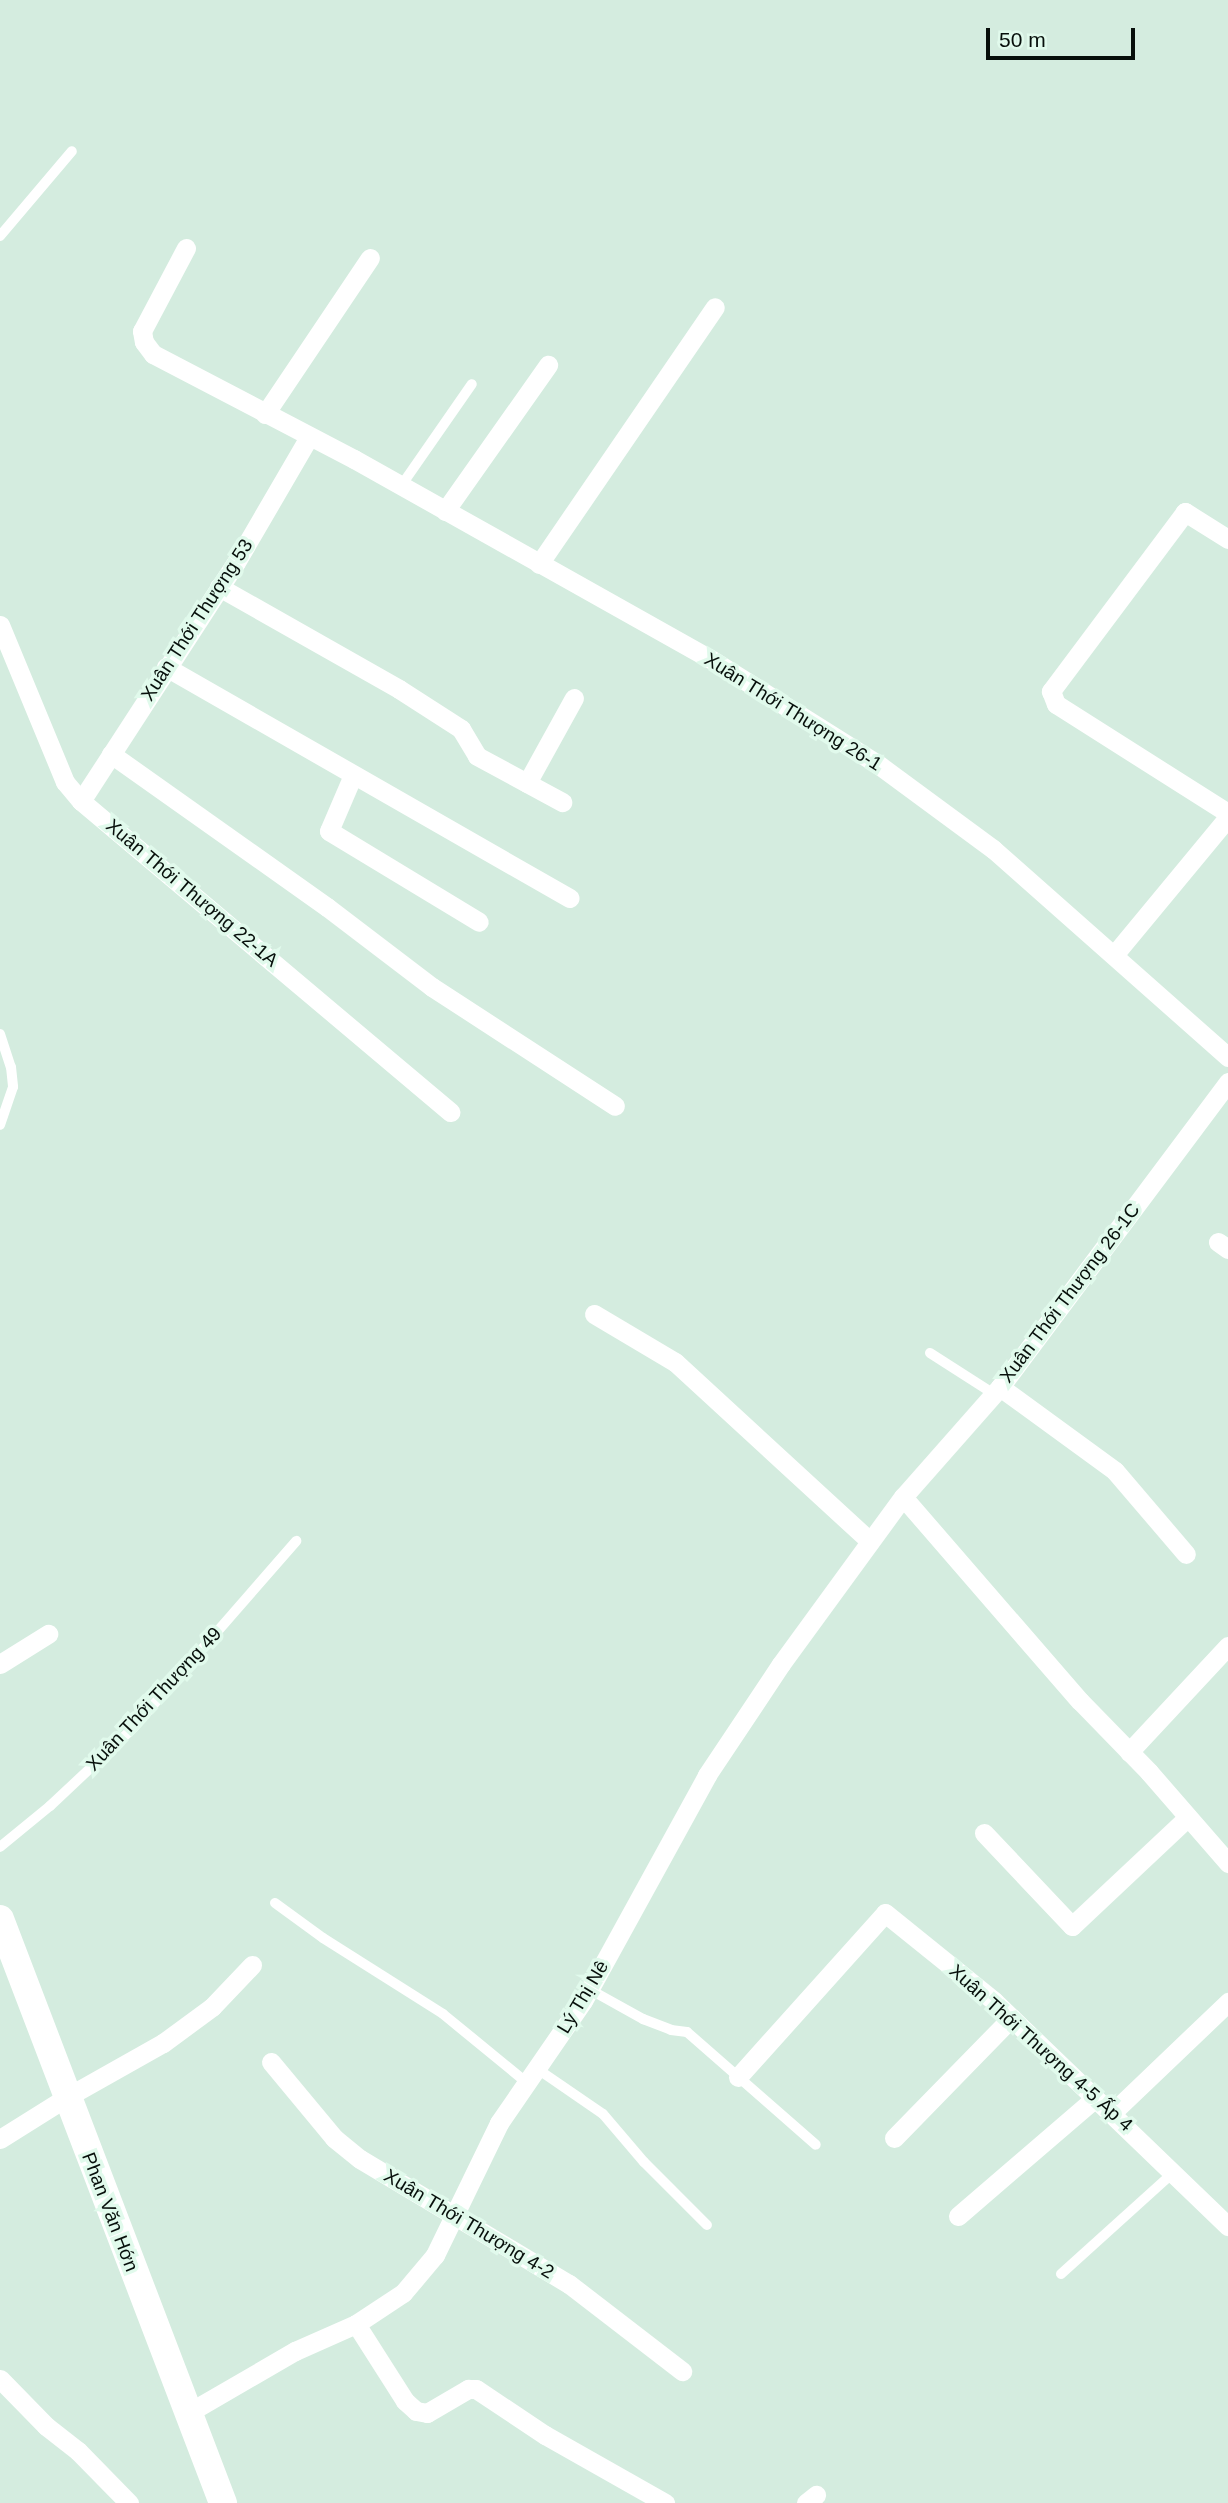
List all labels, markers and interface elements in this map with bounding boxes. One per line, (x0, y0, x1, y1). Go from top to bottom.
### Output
scale bar (990, 14, 1139, 58)
text: 50 m (999, 28, 1046, 51)
street label: Xuân Thới Thượng 53 (136, 535, 258, 705)
street label: Xuân Thới Thượng 26-1 (700, 648, 886, 776)
street label: Xuân Thới Thượng 22-1A (101, 814, 283, 972)
street label: Xuân Thới Thượng 26-1C (995, 1199, 1145, 1387)
street label: Xuân Thới Thượng 49 (81, 1622, 227, 1776)
street label: Lý Thị Nê (552, 1956, 614, 2038)
street label: Xuân Thới Thượng 4-5 Ấp 4 (944, 1959, 1138, 2137)
street label: Phan Văn Hớn (77, 2149, 143, 2275)
street label: Xuân Thới Thượng 4-2 (380, 2164, 558, 2284)

